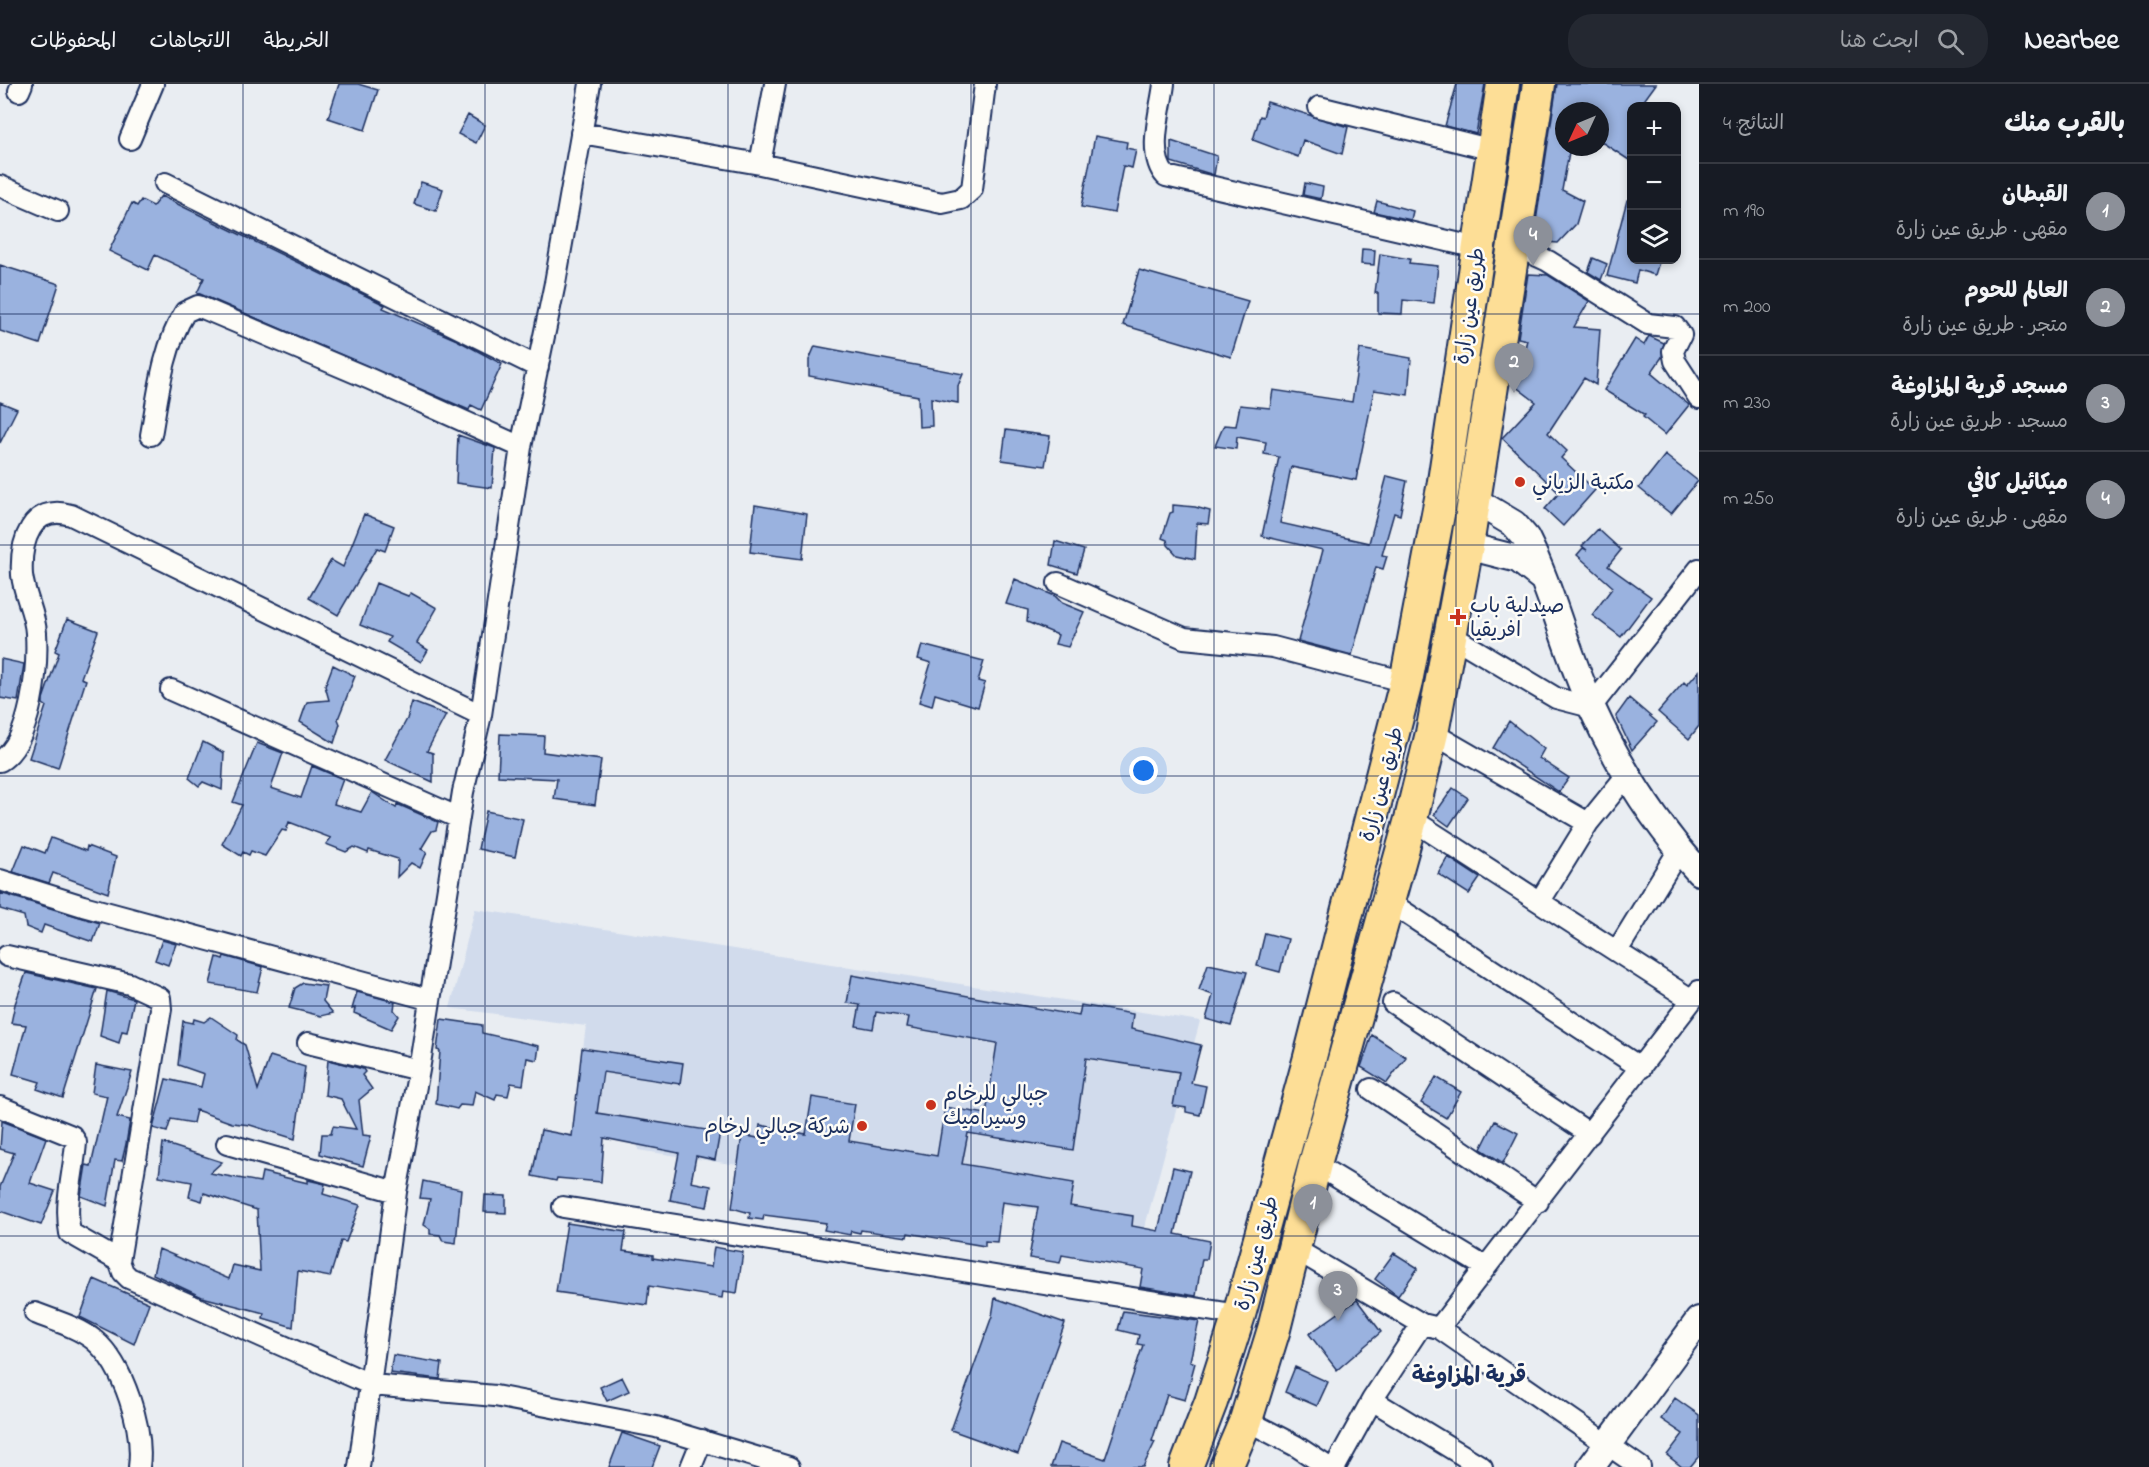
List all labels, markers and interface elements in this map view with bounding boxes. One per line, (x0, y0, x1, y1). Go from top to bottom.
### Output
search box (1568, 14, 1988, 68)
text: Nearbee (2024, 21, 2119, 62)
icon: search (1934, 25, 1967, 58)
text: ابحث هنا (1840, 26, 1919, 58)
text: المحفوظات (30, 27, 116, 57)
text: الاتجاهات (149, 27, 231, 57)
text: الخريطة (264, 27, 329, 57)
north arrow (1555, 102, 1609, 156)
map controls (1627, 102, 1681, 264)
button: + (1627, 102, 1681, 156)
text: بالقرب منك (2004, 106, 2125, 144)
text: النتائج: 4 (1723, 110, 1784, 139)
button: − (1627, 156, 1681, 210)
text: القبطان (2002, 180, 2068, 212)
text: 190 m (1723, 197, 1765, 226)
text: 1 (2102, 197, 2109, 226)
button: layers (1627, 210, 1681, 264)
pin: 4 (1514, 216, 1552, 266)
text: مقهى · طريق عين زارة (1896, 216, 2068, 245)
street label: طريق عين زارة (1448, 246, 1494, 367)
text: العالم للحوم (1964, 276, 2068, 308)
text: 200 m (1723, 293, 1771, 322)
text: 2 (2101, 293, 2110, 322)
text: متجر · طريق عين زارة (1902, 312, 2068, 341)
pin: 2 (1494, 344, 1534, 393)
text: مسجد قرية المزاوغة (1891, 372, 2068, 404)
text: 230 m (1723, 389, 1770, 418)
text: 3 (2101, 389, 2110, 418)
text: مسجد · طريق عين زارة (1890, 408, 2068, 437)
text: ميكائيل كافي (1967, 468, 2068, 500)
place label: مكتبة الزياني (1532, 469, 1634, 501)
marker: مكتبة الزياني (1513, 475, 1527, 489)
text: 250 m (1723, 485, 1774, 514)
text: 4 (2101, 485, 2110, 514)
text: مقهى · طريق عين زارة (1896, 504, 2068, 533)
place label: صيدلية باب افريقيا (1470, 592, 1565, 646)
marker: صيدلية باب افريقيا (1451, 610, 1465, 624)
street label: طريق عين زارة (1353, 724, 1413, 845)
your location (1129, 756, 1158, 785)
place label: جبالي للرخام وسيراميك (943, 1080, 1048, 1134)
marker: جبالي للرخام وسيراميك (924, 1098, 938, 1112)
place label: شركة جبالي لرخام (704, 1113, 850, 1145)
marker: شركة جبالي لرخام (855, 1119, 869, 1133)
pin: 1 (1294, 1184, 1332, 1234)
street label: طريق عين زارة (1228, 1193, 1288, 1314)
pin: 3 (1318, 1272, 1358, 1321)
district label: قرية المزاوغة (1412, 1361, 1526, 1393)

